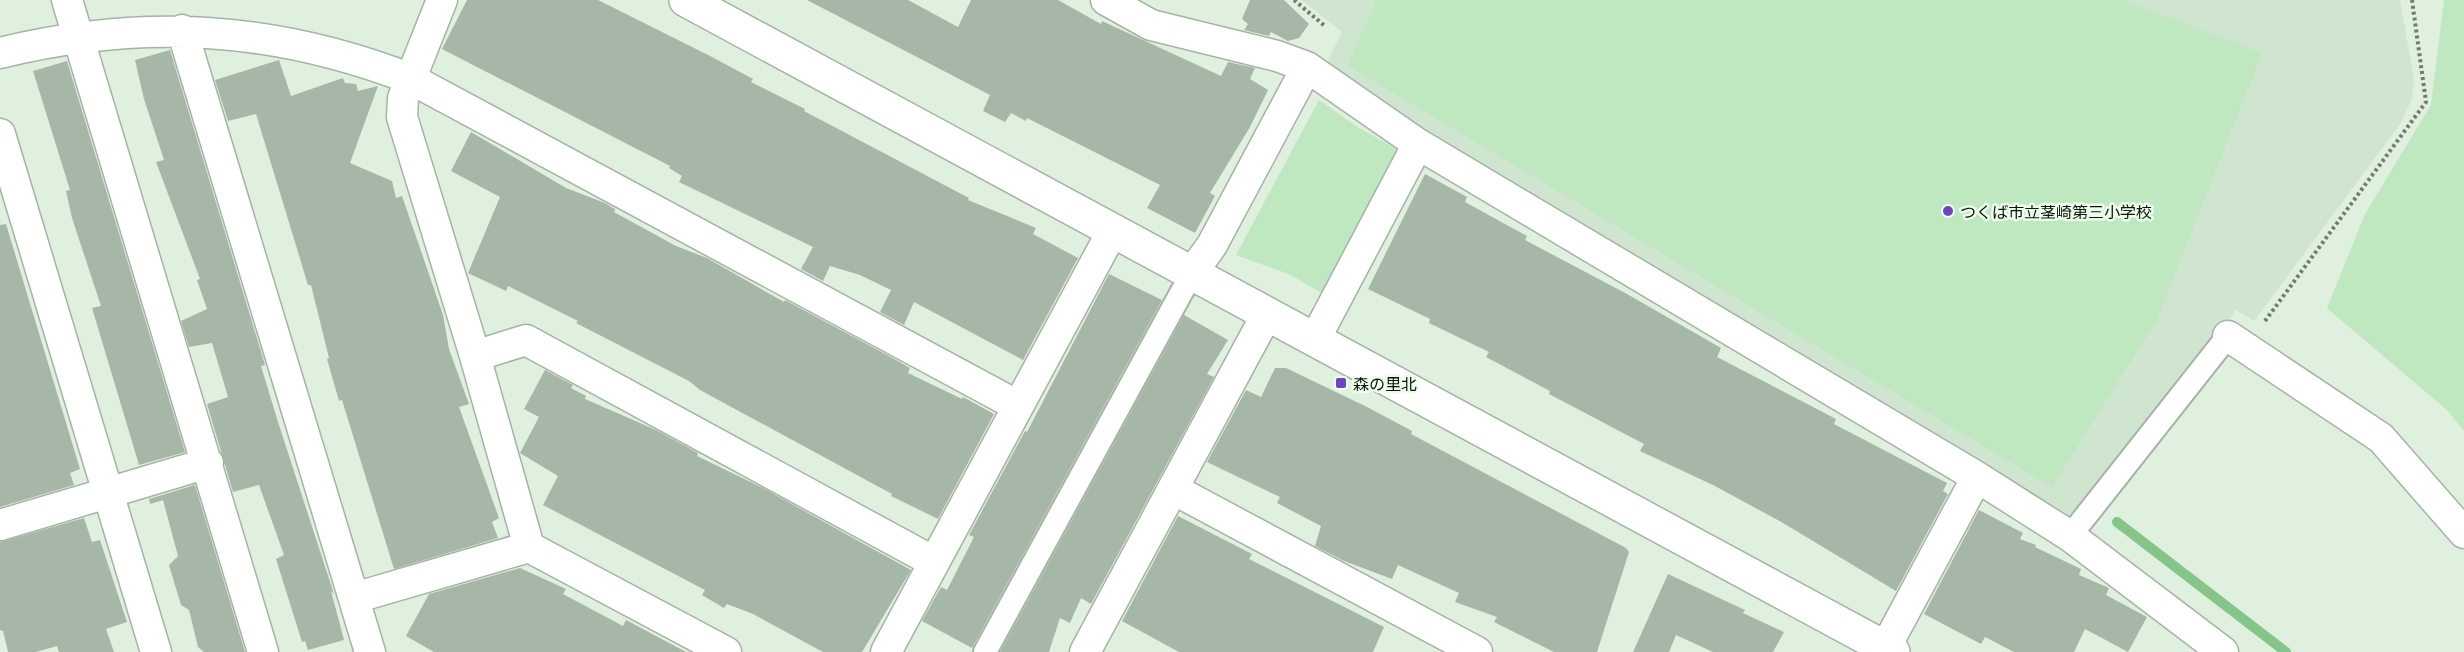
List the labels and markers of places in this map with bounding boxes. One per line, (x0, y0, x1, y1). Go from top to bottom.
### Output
place label: つくば市立茎崎第三小学校 (1960, 199, 2152, 223)
marker: つくば市立茎崎第三小学校 (1941, 204, 1955, 218)
place label: 森の里北 (1353, 371, 1417, 395)
marker: 森の里北 (1334, 376, 1348, 390)

